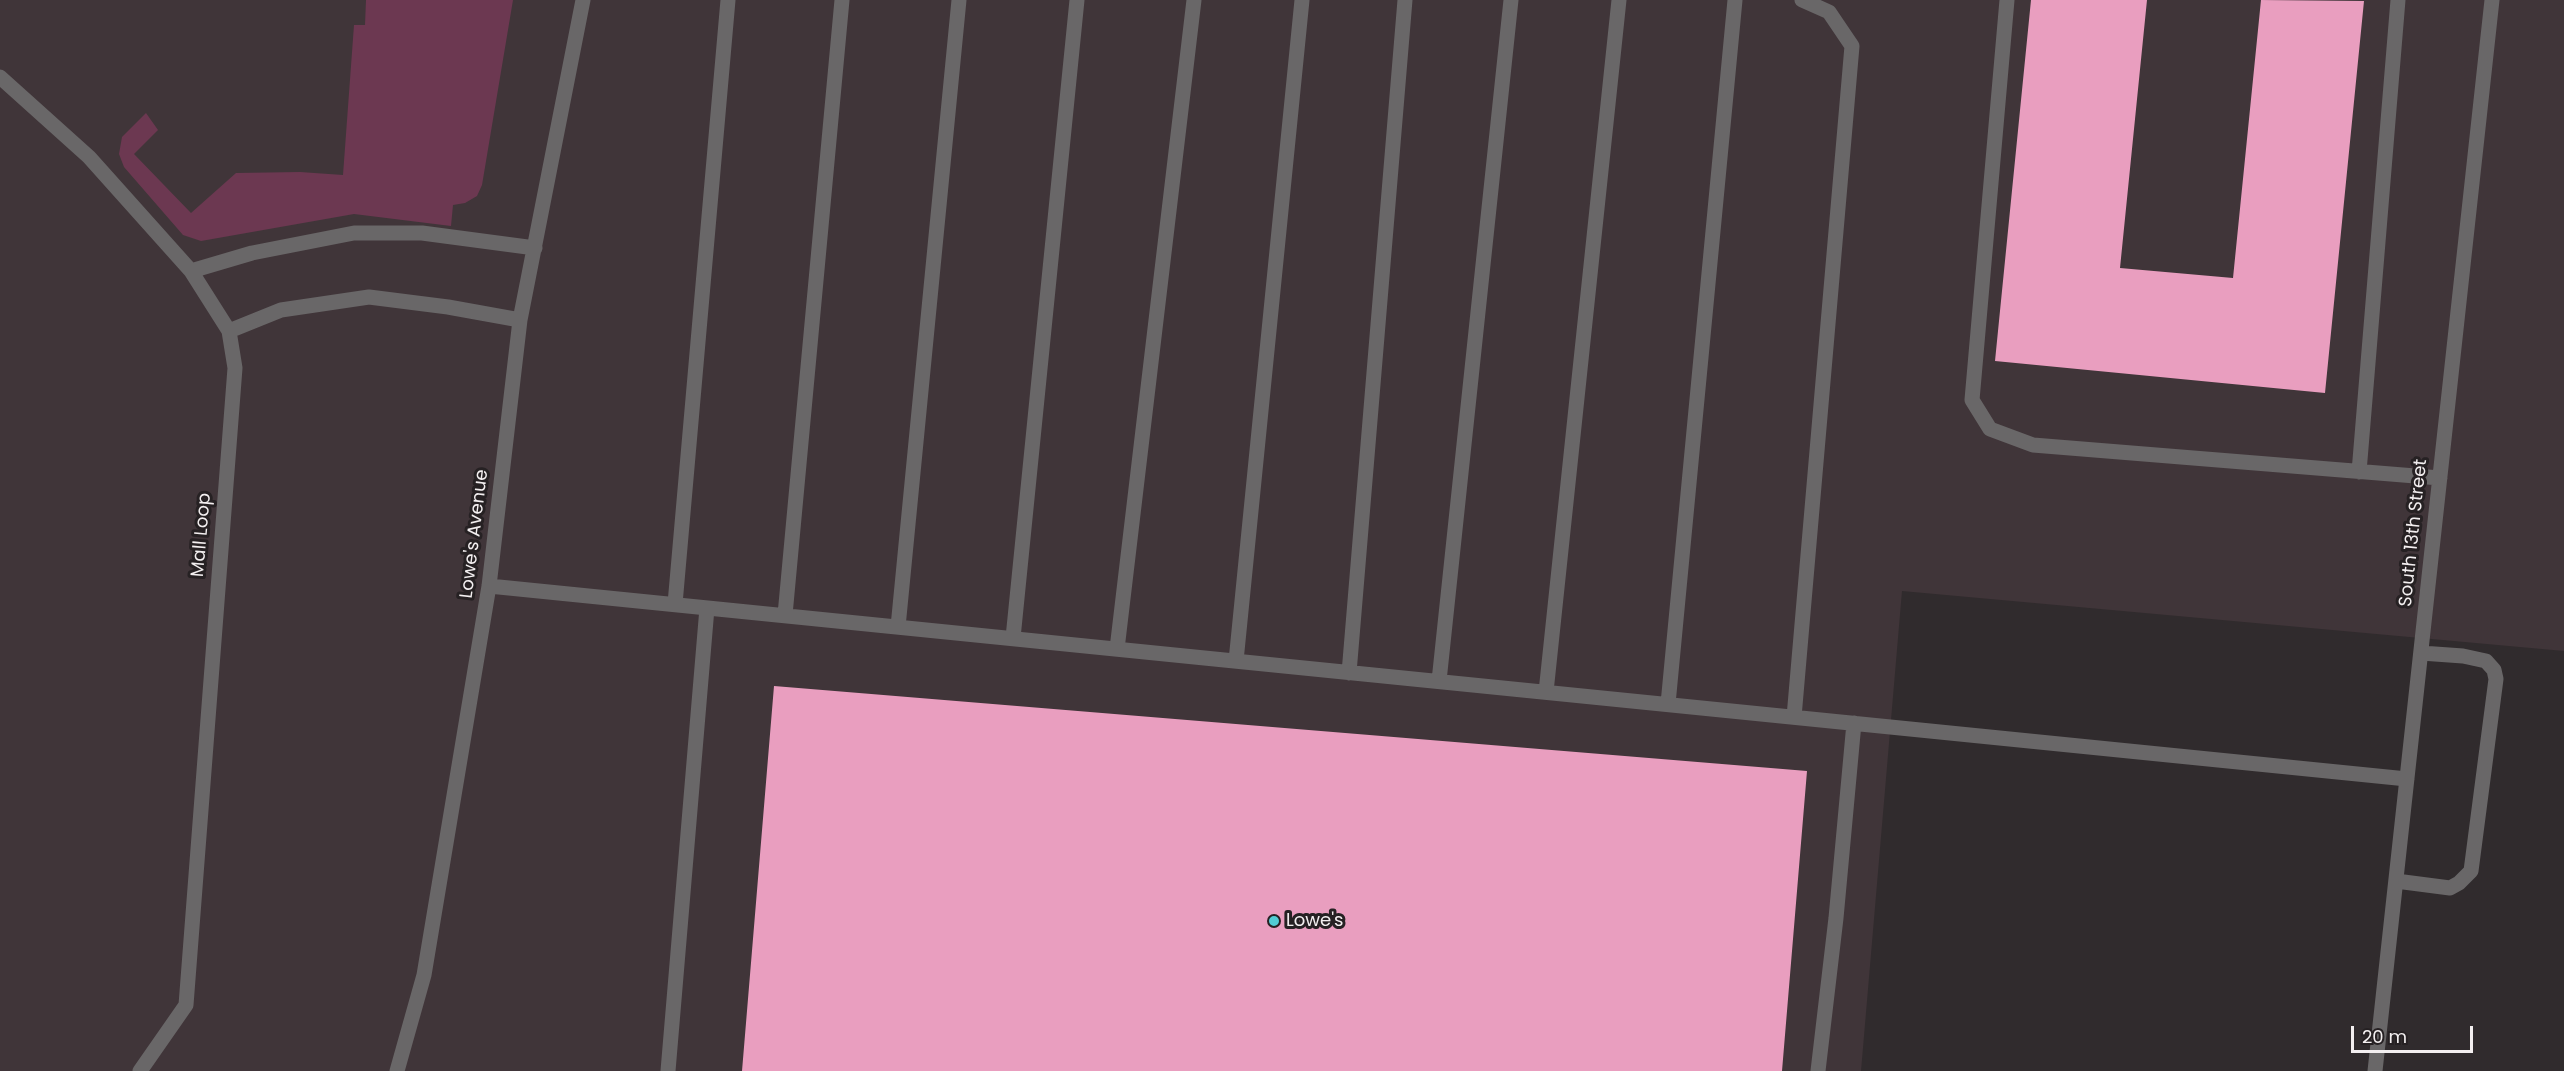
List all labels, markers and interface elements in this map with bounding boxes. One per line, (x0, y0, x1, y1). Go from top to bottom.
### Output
street label: South 13th Street (2396, 458, 2432, 608)
street label: Lowe's Avenue (456, 468, 494, 600)
street label: Mall Loop (188, 492, 216, 578)
place label: Lowe's (1286, 910, 1343, 932)
marker: Lowe's (1267, 914, 1281, 928)
scale bar (2354, 1014, 2476, 1052)
text: 20 m (2362, 1024, 2407, 1049)

